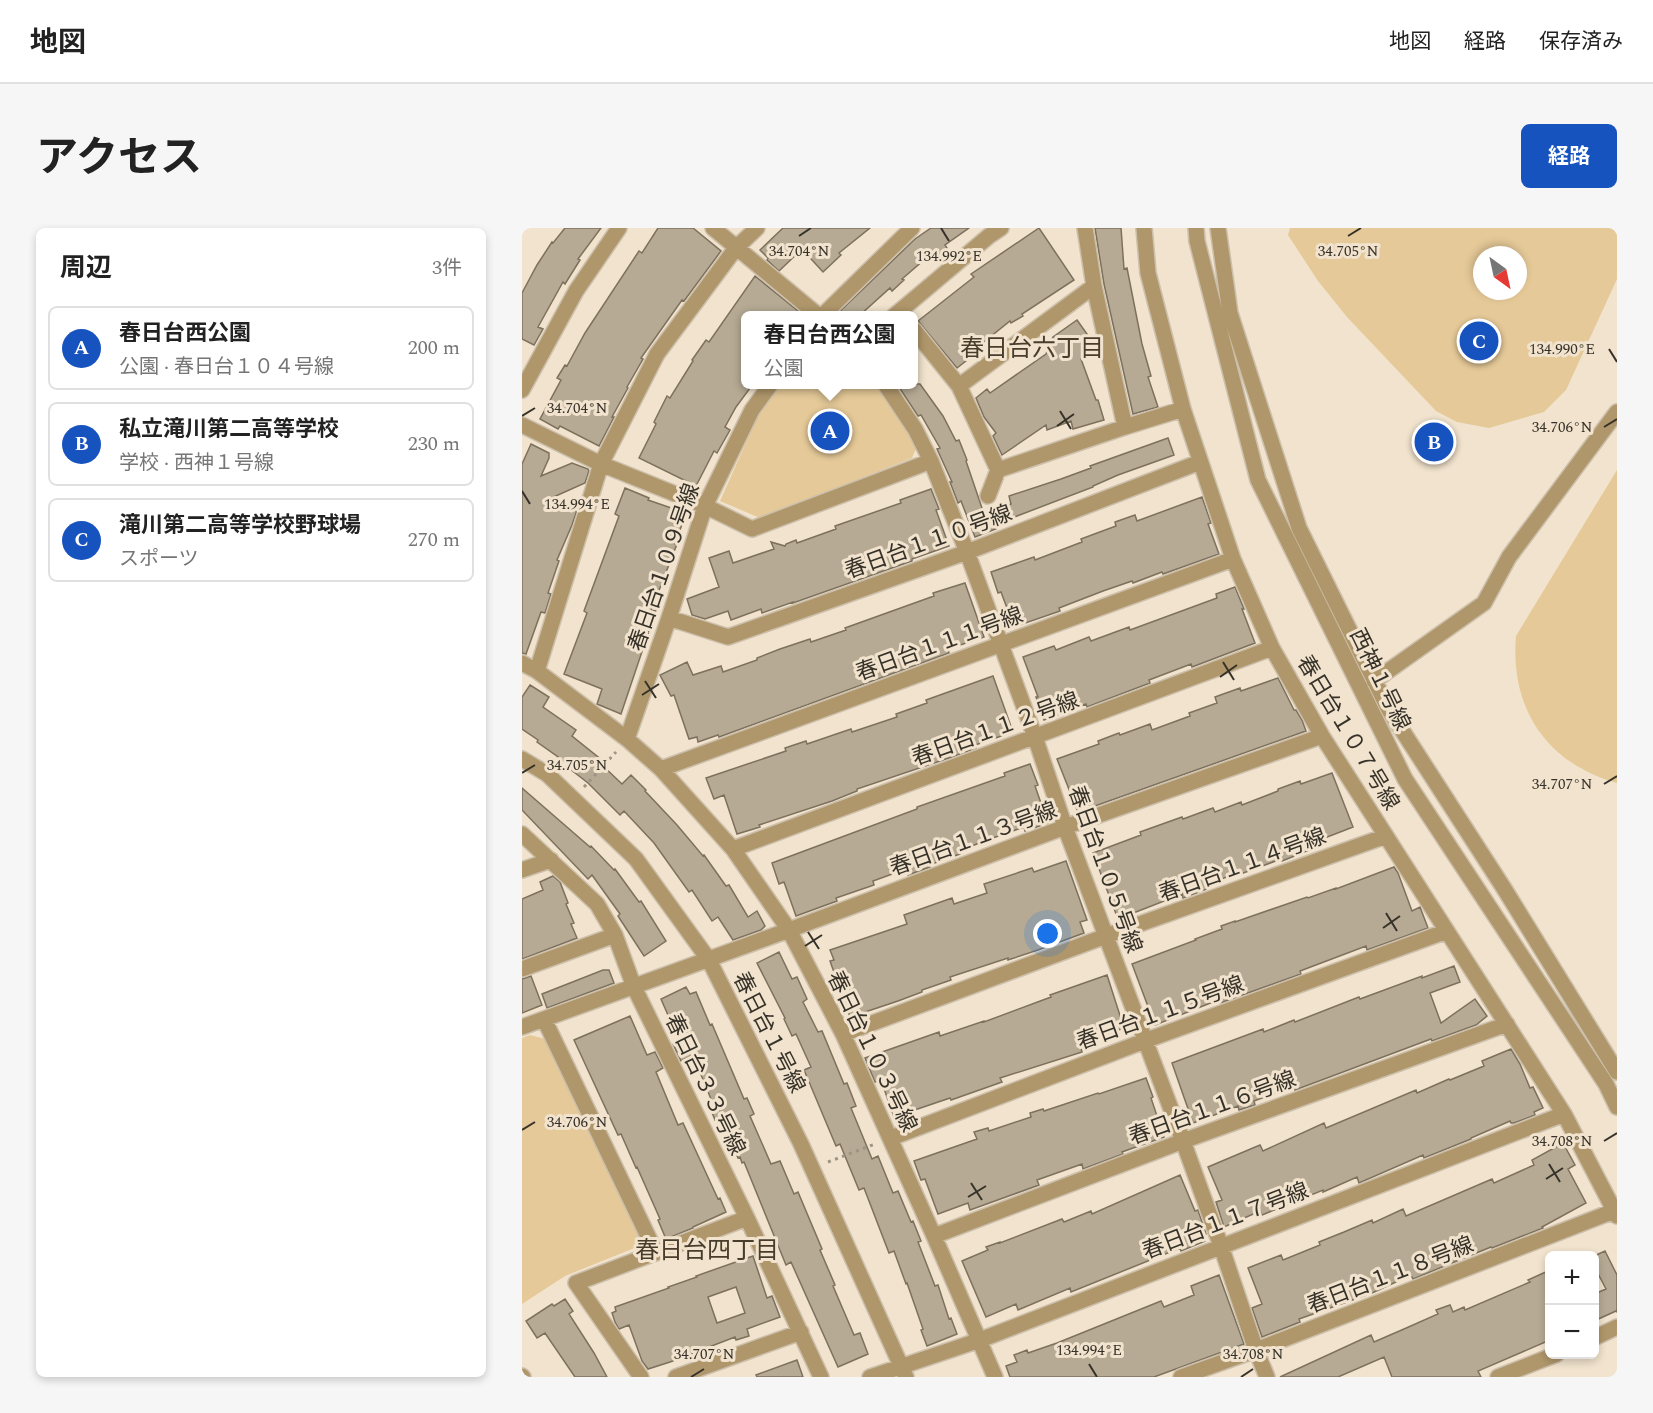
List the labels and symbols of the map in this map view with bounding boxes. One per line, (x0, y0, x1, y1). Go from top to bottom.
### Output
text: 34.704°N (769, 240, 829, 263)
text: 34.705°N (1318, 240, 1378, 263)
text: 134.992°E (916, 245, 982, 268)
north arrow (1473, 246, 1527, 300)
pin: C (1460, 318, 1498, 364)
district label: 春日台六丁目 (960, 331, 1104, 367)
text: 134.990°E (1529, 338, 1595, 361)
text: 34.704°N (547, 397, 607, 420)
pin: A (810, 408, 850, 454)
text: 34.706°N (1532, 416, 1592, 439)
pin: B (1414, 420, 1454, 464)
street label: 春日台１０９号線 (620, 479, 709, 656)
text: 134.994°E (544, 493, 610, 516)
street label: 春日台１１０号線 (840, 497, 1017, 588)
street label: 春日台１１１号線 (851, 599, 1028, 690)
street label: 西神１号線 (1341, 623, 1419, 736)
street label: 春日台１０７号線 (1288, 649, 1407, 817)
street label: 春日台１１２号線 (907, 684, 1084, 775)
text: 34.705°N (547, 754, 607, 777)
text: 34.707°N (1532, 773, 1592, 796)
street label: 春日台１０５号線 (1059, 781, 1150, 958)
street label: 春日台１１３号線 (885, 794, 1062, 885)
street label: 春日台１１４号線 (1154, 820, 1331, 911)
your location (1033, 919, 1062, 948)
street label: 春日台１０３号線 (818, 965, 925, 1138)
street label: 春日台１号線 (724, 966, 813, 1099)
street label: 春日台１１５号線 (1072, 968, 1249, 1059)
street label: 春日台３３号線 (656, 1008, 753, 1161)
street label: 春日台１１６号線 (1124, 1063, 1301, 1154)
text: 34.706°N (547, 1111, 607, 1134)
text: 34.708°N (1532, 1130, 1592, 1153)
street label: 春日台１１７号線 (1137, 1174, 1314, 1268)
street label: 春日台１１８号線 (1302, 1228, 1479, 1322)
district label: 春日台四丁目 (635, 1233, 779, 1269)
text: 134.994°E (1056, 1339, 1122, 1362)
text: 34.707°N (674, 1343, 734, 1366)
text: 34.708°N (1223, 1343, 1283, 1366)

